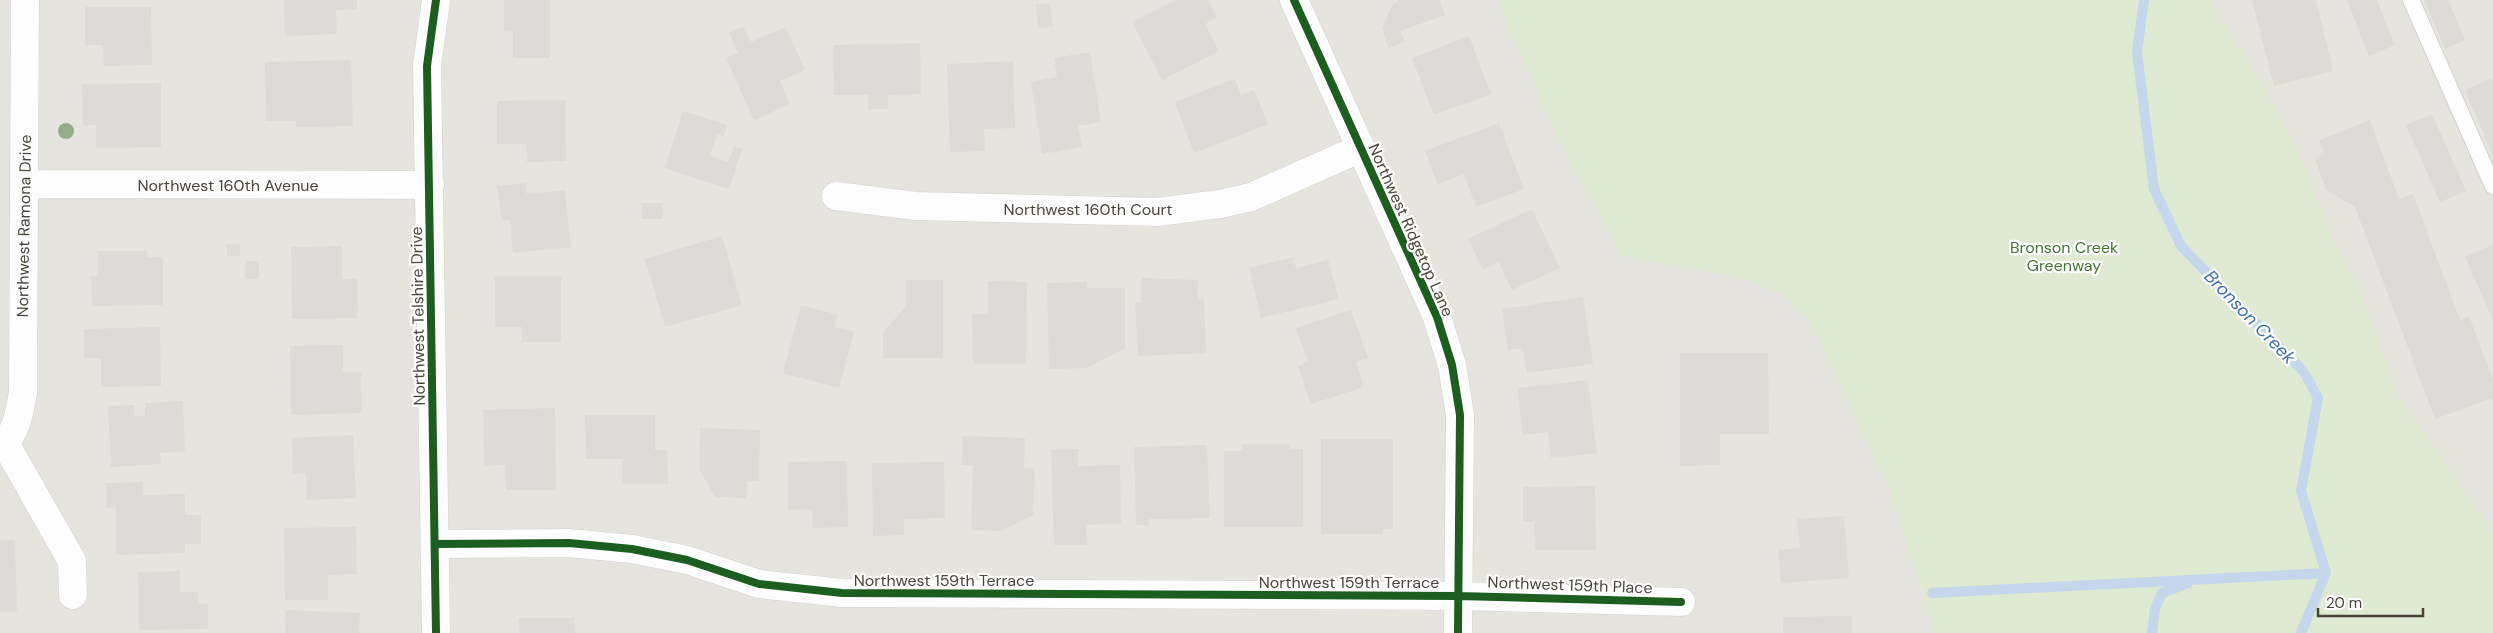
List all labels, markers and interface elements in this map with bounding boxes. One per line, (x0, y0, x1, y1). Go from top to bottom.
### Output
street label: Northwest Ramona Drive (12, 134, 36, 318)
street label: Northwest Ridgetop Lane (1363, 140, 1459, 320)
street label: Northwest 160th Avenue (137, 175, 319, 196)
street label: Northwest 160th Court (1003, 199, 1173, 220)
street label: Northwest Telshire Drive (406, 226, 430, 406)
park label: Bronson Creek Greenway (2010, 237, 2118, 276)
water label: Bronson Creek (2199, 265, 2302, 370)
street label: Northwest 159th Terrace (854, 570, 1034, 591)
street label: Northwest 159th Terrace (1259, 572, 1439, 593)
street label: Northwest 159th Place (1487, 572, 1653, 598)
scale bar (2318, 586, 2423, 618)
text: 20 m (2326, 593, 2362, 613)

